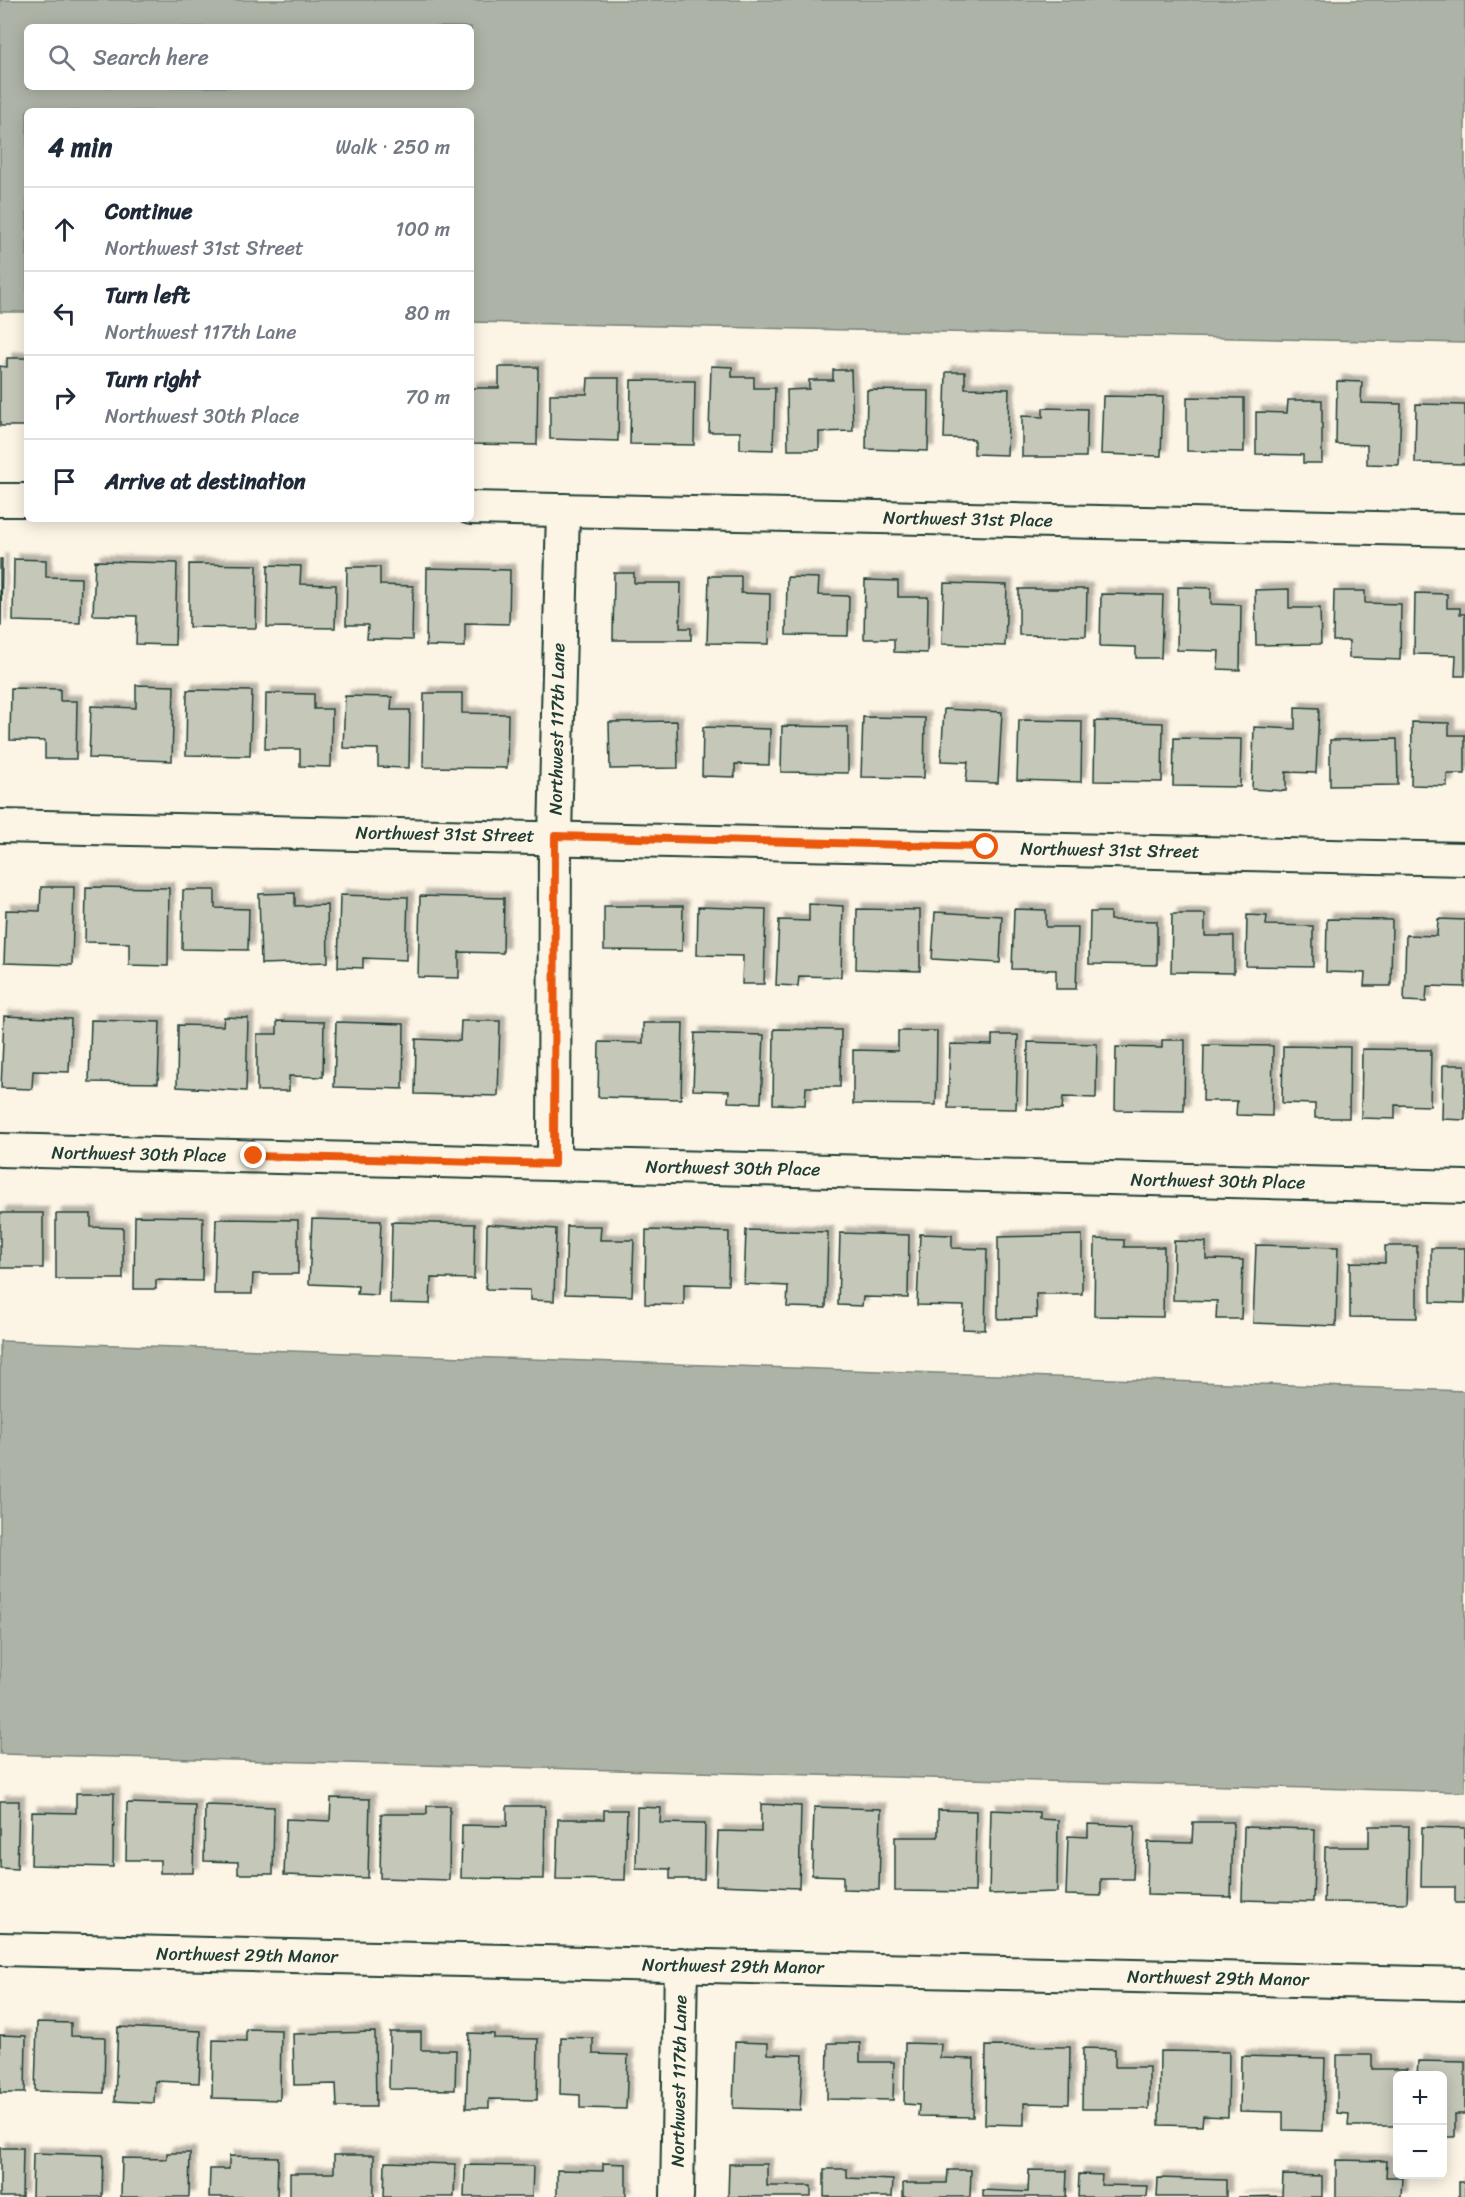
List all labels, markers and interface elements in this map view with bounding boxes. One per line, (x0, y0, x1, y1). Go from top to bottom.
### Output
search box (24, 24, 474, 90)
text: Search here (93, 38, 209, 77)
icon: search (45, 41, 78, 74)
text: 4 min (48, 124, 112, 170)
text: Walk · 250 m (336, 130, 450, 165)
text: Continue (105, 192, 193, 231)
text: 100 m (396, 212, 450, 247)
icon: ahead (48, 213, 81, 246)
text: Northwest 31st Street (105, 231, 304, 266)
text: Turn left (105, 276, 190, 315)
text: 80 m (405, 296, 450, 331)
icon: left (48, 297, 81, 330)
text: Northwest 117th Lane (105, 315, 296, 350)
text: Turn right (105, 360, 200, 399)
text: 70 m (405, 380, 450, 415)
icon: right (48, 381, 81, 414)
text: Northwest 30th Place (105, 399, 299, 434)
text: Arrive at destination (105, 462, 306, 501)
icon: arrive (48, 465, 81, 498)
street label: Northwest 31st Place (883, 502, 1053, 536)
street label: Northwest 117th Lane (539, 643, 575, 815)
street label: Northwest 31st Street (355, 816, 535, 852)
street label: Northwest 31st Street (1020, 832, 1200, 868)
route start (972, 833, 998, 859)
street label: Northwest 30th Place (51, 1136, 227, 1172)
route end (240, 1142, 266, 1168)
street label: Northwest 30th Place (645, 1150, 821, 1186)
street label: Northwest 30th Place (1130, 1163, 1306, 1199)
street label: Northwest 29th Manor (156, 1937, 340, 1973)
street label: Northwest 29th Manor (642, 1948, 826, 1984)
street label: Northwest 29th Manor (1127, 1960, 1311, 1996)
street label: Northwest 117th Lane (661, 1995, 697, 2167)
map controls (1393, 2071, 1447, 2179)
button: + (1393, 2071, 1447, 2125)
button: − (1393, 2125, 1447, 2179)

